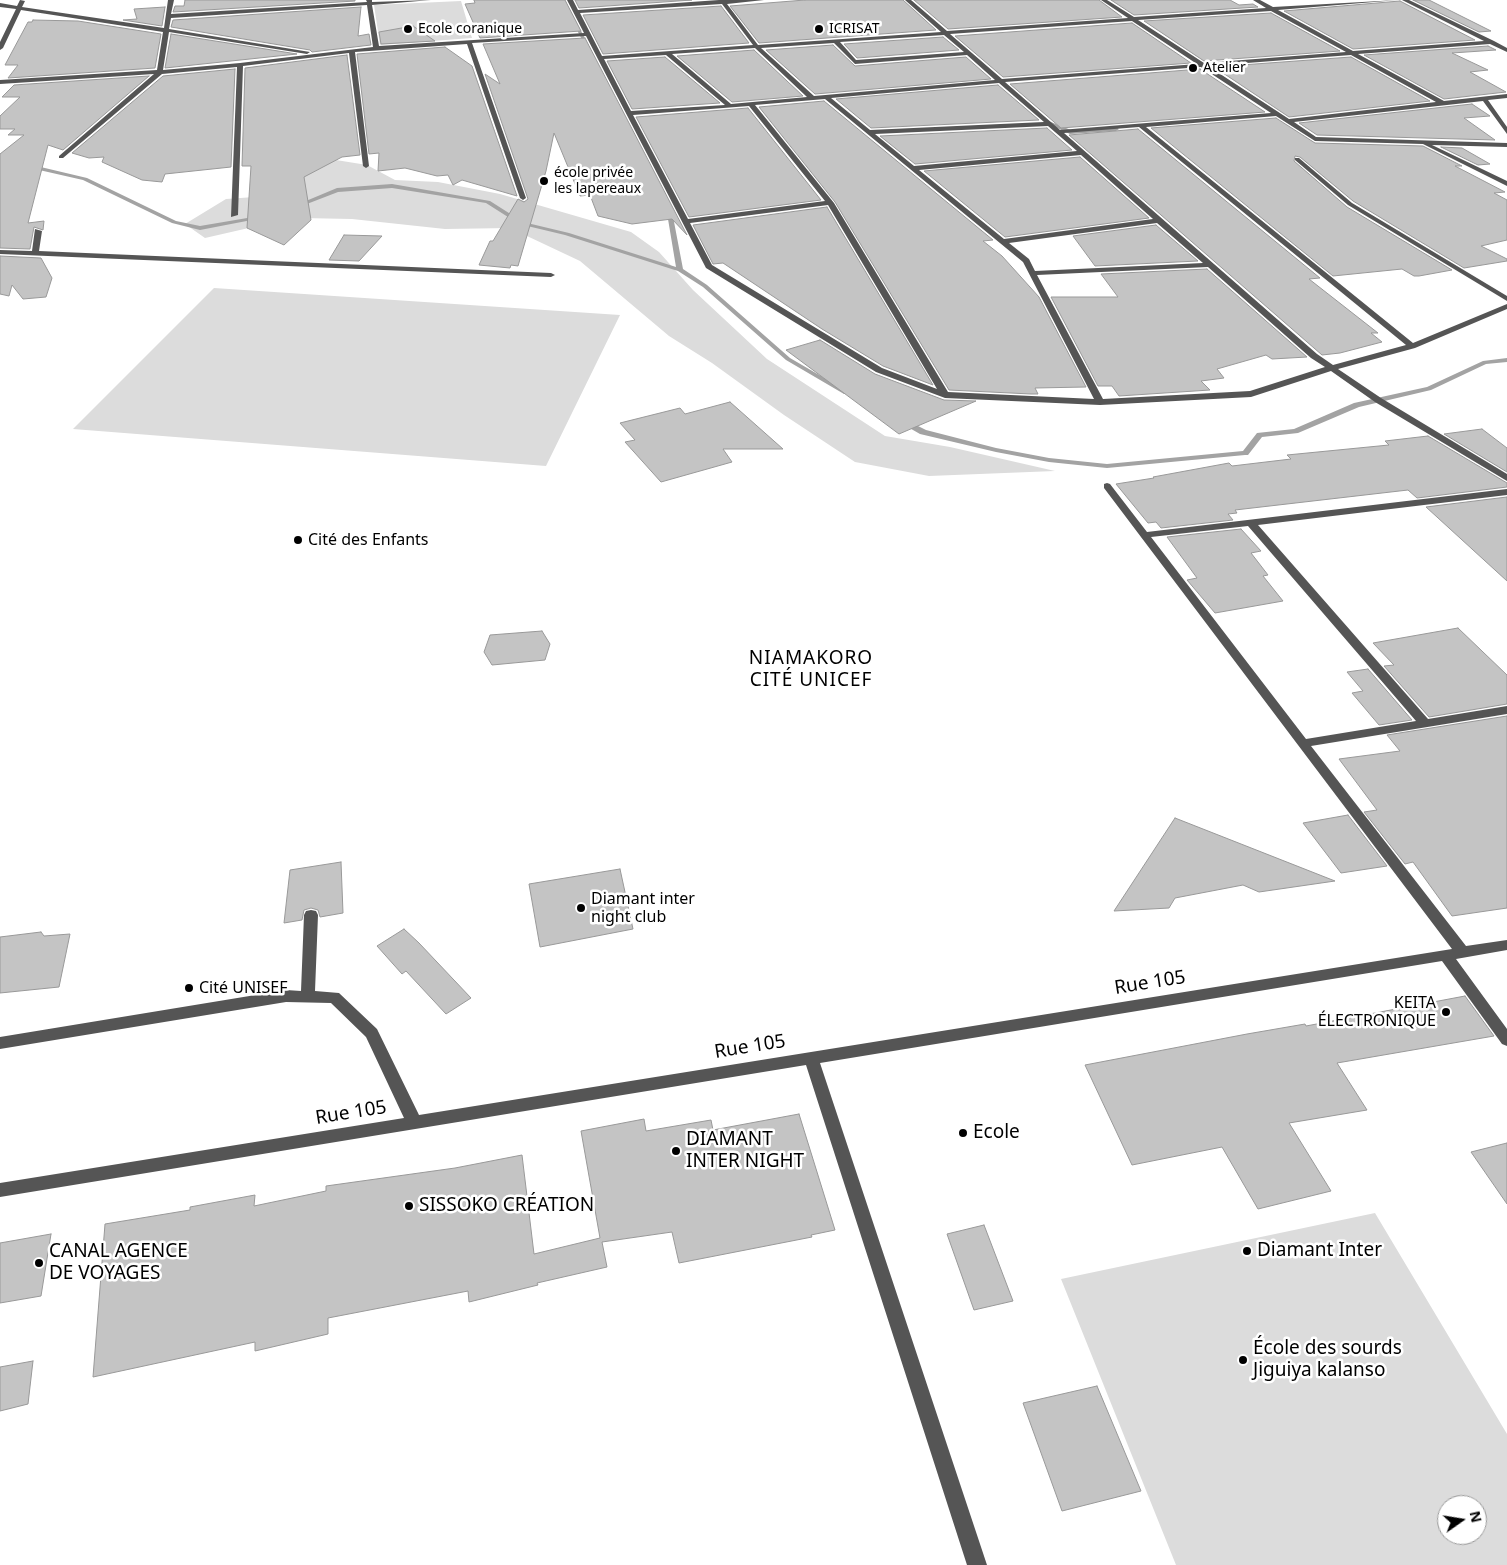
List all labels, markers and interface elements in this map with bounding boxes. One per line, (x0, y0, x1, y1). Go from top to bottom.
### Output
place label: Ecole coranique (418, 21, 522, 37)
place label: ICRISAT (829, 21, 879, 37)
marker: Ecole coranique (402, 23, 414, 35)
marker: ICRISAT (813, 23, 825, 35)
place label: Atelier (1203, 60, 1246, 76)
marker: Atelier (1187, 62, 1199, 74)
place label: école privée les lapereaux (554, 165, 641, 198)
marker: école privée les lapereaux (538, 175, 550, 187)
place label: Cité des Enfants (308, 530, 428, 550)
marker: Cité des Enfants (292, 534, 304, 546)
district label: NIAMAKORO CITÉ UNICEF (748, 648, 874, 692)
place label: Diamant inter night club (591, 889, 695, 927)
marker: Diamant inter night club (575, 902, 587, 914)
street label: Rue 105 (1113, 966, 1187, 1000)
place label: Cité UNISEF (199, 978, 287, 998)
marker: Cité UNISEF (183, 982, 195, 994)
place label: KEITA ÉLECTRONIQUE (1318, 993, 1436, 1031)
marker: KEITA ÉLECTRONIQUE (1440, 1006, 1452, 1018)
street label: Rue 105 (713, 1030, 787, 1064)
street label: Rue 105 (314, 1096, 388, 1130)
place label: Ecole (973, 1122, 1020, 1144)
marker: Ecole (957, 1127, 969, 1139)
place label: DIAMANT INTER NIGHT (686, 1129, 804, 1173)
marker: DIAMANT INTER NIGHT (670, 1145, 682, 1157)
place label: SISSOKO CRÉATION (419, 1195, 594, 1217)
marker: SISSOKO CRÉATION (403, 1200, 415, 1212)
place label: Diamant Inter (1257, 1240, 1382, 1262)
place label: CANAL AGENCE DE VOYAGES (49, 1241, 188, 1285)
marker: Diamant Inter (1241, 1245, 1253, 1257)
marker: CANAL AGENCE DE VOYAGES (33, 1257, 45, 1269)
place label: École des sourds Jiguiya kalanso (1253, 1338, 1402, 1382)
marker: École des sourds Jiguiya kalanso (1237, 1354, 1249, 1366)
north arrow (1437, 1495, 1487, 1545)
text: N (1466, 1509, 1487, 1524)

